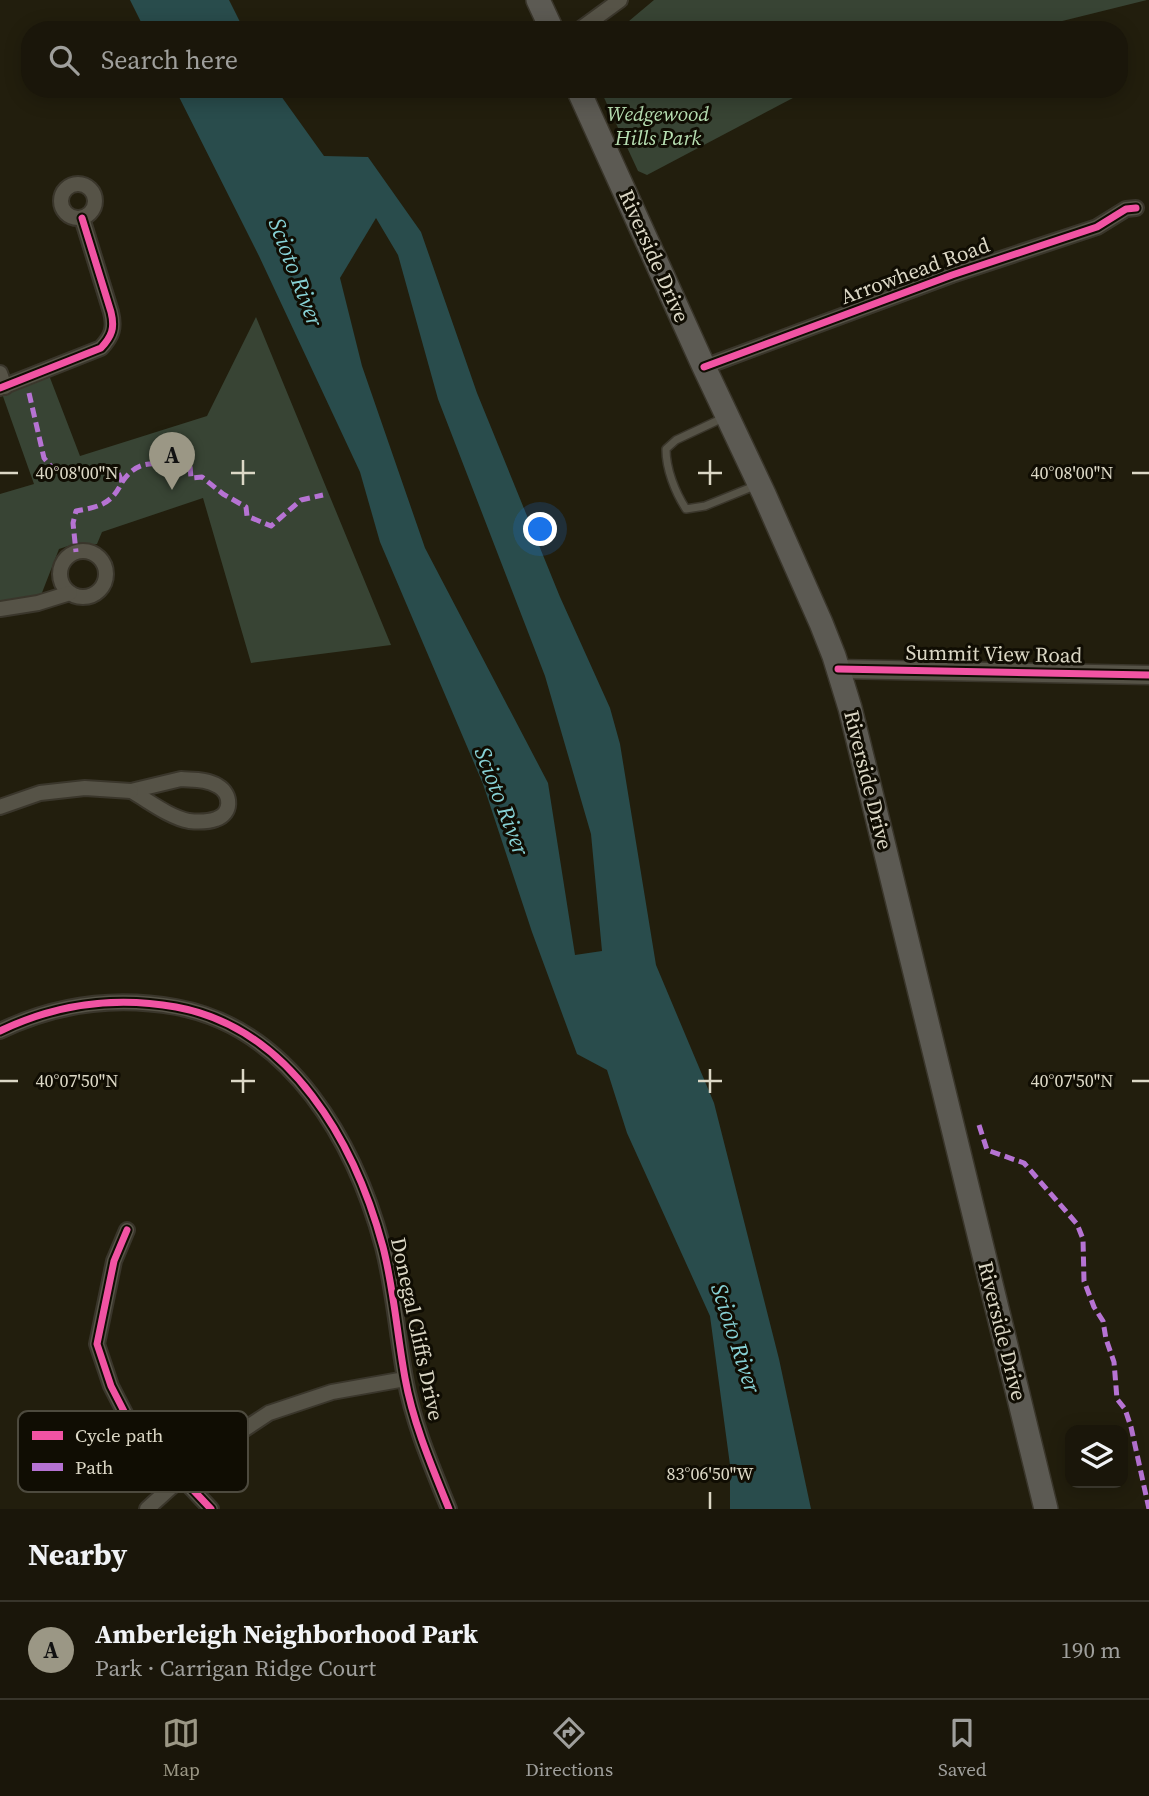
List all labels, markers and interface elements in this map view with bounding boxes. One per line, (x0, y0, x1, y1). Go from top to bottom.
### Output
search box (21, 21, 1128, 98)
icon: search (45, 41, 83, 79)
text: Search here (101, 42, 238, 78)
park label: Wedgewood Hills Park (607, 99, 709, 152)
street label: Riverside Drive (612, 185, 697, 327)
water label: Scioto River (261, 213, 332, 332)
street label: Arrowhead Road (836, 230, 994, 311)
pin: A (149, 432, 195, 490)
text: 40°08'00"N (36, 460, 118, 485)
text: 40°08'00"N (1031, 460, 1113, 485)
your location (523, 512, 557, 546)
street label: Summit View Road (905, 637, 1083, 670)
street label: Riverside Drive (837, 707, 900, 853)
water label: Scioto River (467, 742, 538, 861)
text: 40°07'50"N (36, 1068, 118, 1093)
text: 40°07'50"N (1031, 1068, 1113, 1093)
street label: Donegal Cliffs Drive (384, 1235, 451, 1423)
street label: Riverside Drive (971, 1258, 1034, 1404)
water label: Scioto River (703, 1279, 769, 1398)
legend (18, 1411, 248, 1492)
text: Cycle path (75, 1422, 164, 1448)
map controls (1065, 1425, 1128, 1488)
button: layers (1065, 1425, 1128, 1488)
text: Path (75, 1454, 113, 1480)
text: 83°06'50"W (667, 1461, 754, 1486)
text: Nearby (28, 1534, 127, 1575)
text: Amberleigh Neighborhood Park (95, 1616, 478, 1652)
text: A (43, 1634, 59, 1666)
text: 190 m (1060, 1634, 1121, 1666)
text: Park · Carrigan Ridge Court (95, 1652, 376, 1684)
tab: Map (162, 1714, 200, 1782)
tab: Directions (525, 1714, 613, 1782)
tab: Saved (938, 1714, 987, 1782)

